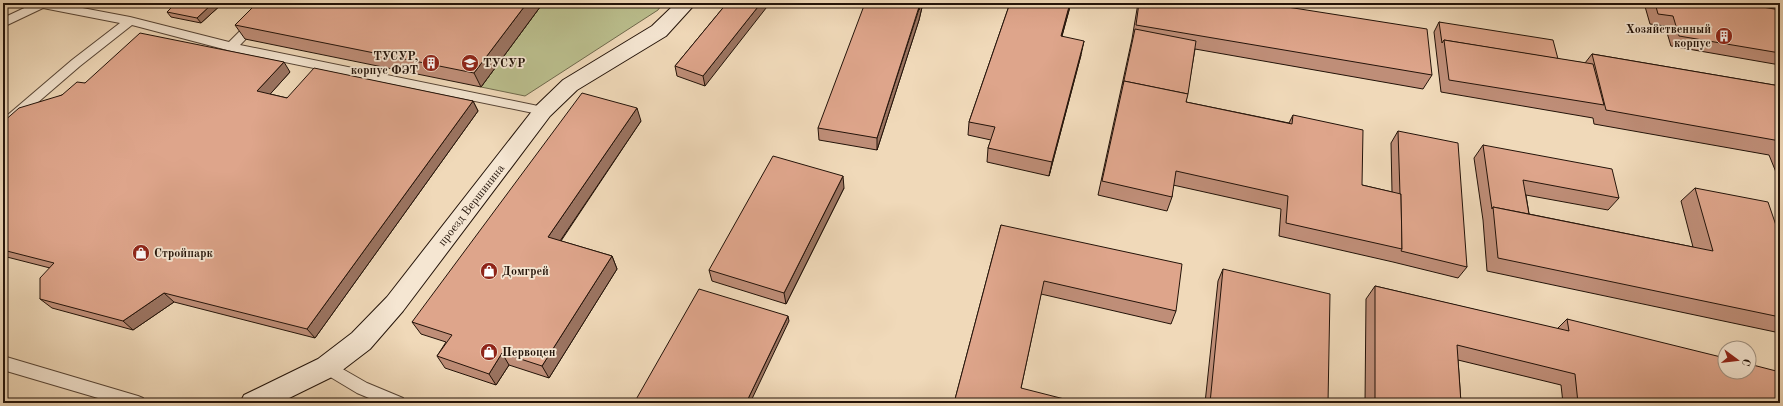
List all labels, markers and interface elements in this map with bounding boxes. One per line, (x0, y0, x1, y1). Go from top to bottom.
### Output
place label: Хозяйственный корпус (1626, 24, 1711, 50)
building icon: Хозяйственный корпус (1714, 26, 1734, 46)
place label: ТУСУР, корпус ФЭТ (351, 51, 418, 77)
building icon: ТУСУР, корпус ФЭТ (421, 53, 441, 73)
school or university icon: ТУСУР (460, 53, 480, 73)
place label: ТУСУР (483, 58, 526, 70)
street label: проезд Вершинина (436, 163, 507, 249)
shop icon: Стройпарк (131, 243, 151, 263)
place label: Стройпарк (154, 248, 214, 260)
shop icon: Домгрей (479, 261, 499, 281)
place label: Домгрей (502, 266, 549, 278)
north arrow (1717, 340, 1757, 380)
shop icon: Первоцен (479, 342, 499, 362)
place label: Первоцен (502, 347, 556, 359)
text: С (1739, 357, 1751, 367)

